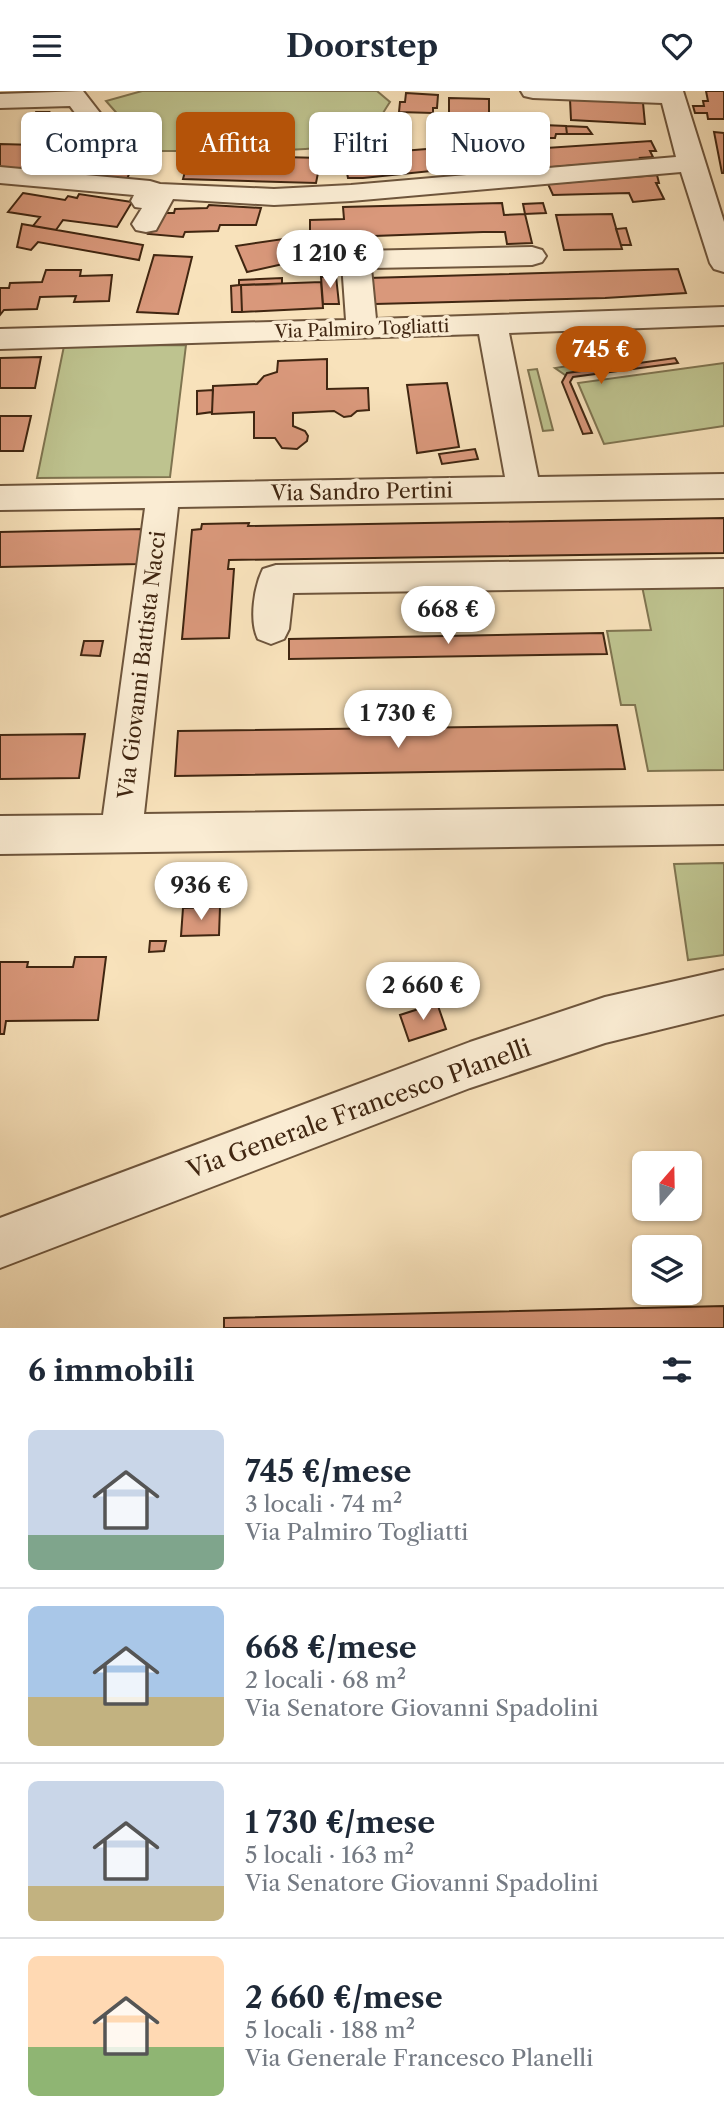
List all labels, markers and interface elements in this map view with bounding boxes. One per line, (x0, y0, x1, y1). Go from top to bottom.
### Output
text: Doorstep (286, 26, 438, 65)
icon: menu (28, 27, 66, 65)
icon: heart (658, 27, 696, 65)
chip: Compra (21, 112, 162, 175)
chip: Affitta (176, 112, 295, 175)
chip: Filtri (309, 112, 412, 175)
chip: Nuovo (426, 112, 550, 175)
pin: 1 210 € (265, 231, 395, 290)
text: 1 210 € (293, 239, 367, 267)
street label: Via Palmiro Togliatti (273, 315, 450, 343)
pin: 745 € (552, 327, 650, 386)
text: 745 € (572, 335, 630, 363)
street label: Via Sandro Pertini (270, 477, 453, 506)
street label: Via Giovanni Battista Nacci (113, 529, 170, 801)
pin: 668 € (399, 587, 497, 646)
text: 668 € (417, 595, 479, 623)
pin: 1 730 € (333, 691, 463, 750)
text: 1 730 € (360, 699, 436, 727)
pin: 936 € (152, 863, 250, 922)
text: 936 € (171, 871, 231, 899)
pin: 2 660 € (358, 963, 488, 1022)
text: 2 660 € (382, 971, 464, 999)
street label: Via Generale Francesco Planelli (182, 1033, 534, 1185)
north arrow (632, 1151, 702, 1221)
map controls (632, 1151, 702, 1305)
button: layers (632, 1235, 702, 1305)
icon: filters (658, 1351, 696, 1389)
text: 6 immobili (28, 1352, 195, 1389)
text: 745 €/mese (245, 1453, 411, 1490)
icon: home (84, 1458, 168, 1542)
text: 3 locali · 74 m² (245, 1490, 402, 1518)
text: Via Palmiro Togliatti (245, 1518, 468, 1546)
text: 668 €/mese (245, 1629, 417, 1666)
icon: home (84, 1634, 168, 1718)
text: 2 locali · 68 m² (245, 1666, 406, 1694)
text: Via Senatore Giovanni Spadolini (245, 1694, 599, 1722)
text: 1 730 €/mese (245, 1804, 435, 1841)
icon: home (84, 1809, 168, 1893)
text: 5 locali · 163 m² (245, 1841, 414, 1869)
text: Via Senatore Giovanni Spadolini (245, 1869, 599, 1897)
text: 2 660 €/mese (245, 1979, 443, 2016)
icon: home (84, 1984, 168, 2068)
text: 5 locali · 188 m² (245, 2016, 415, 2044)
text: Via Generale Francesco Planelli (245, 2044, 593, 2072)

